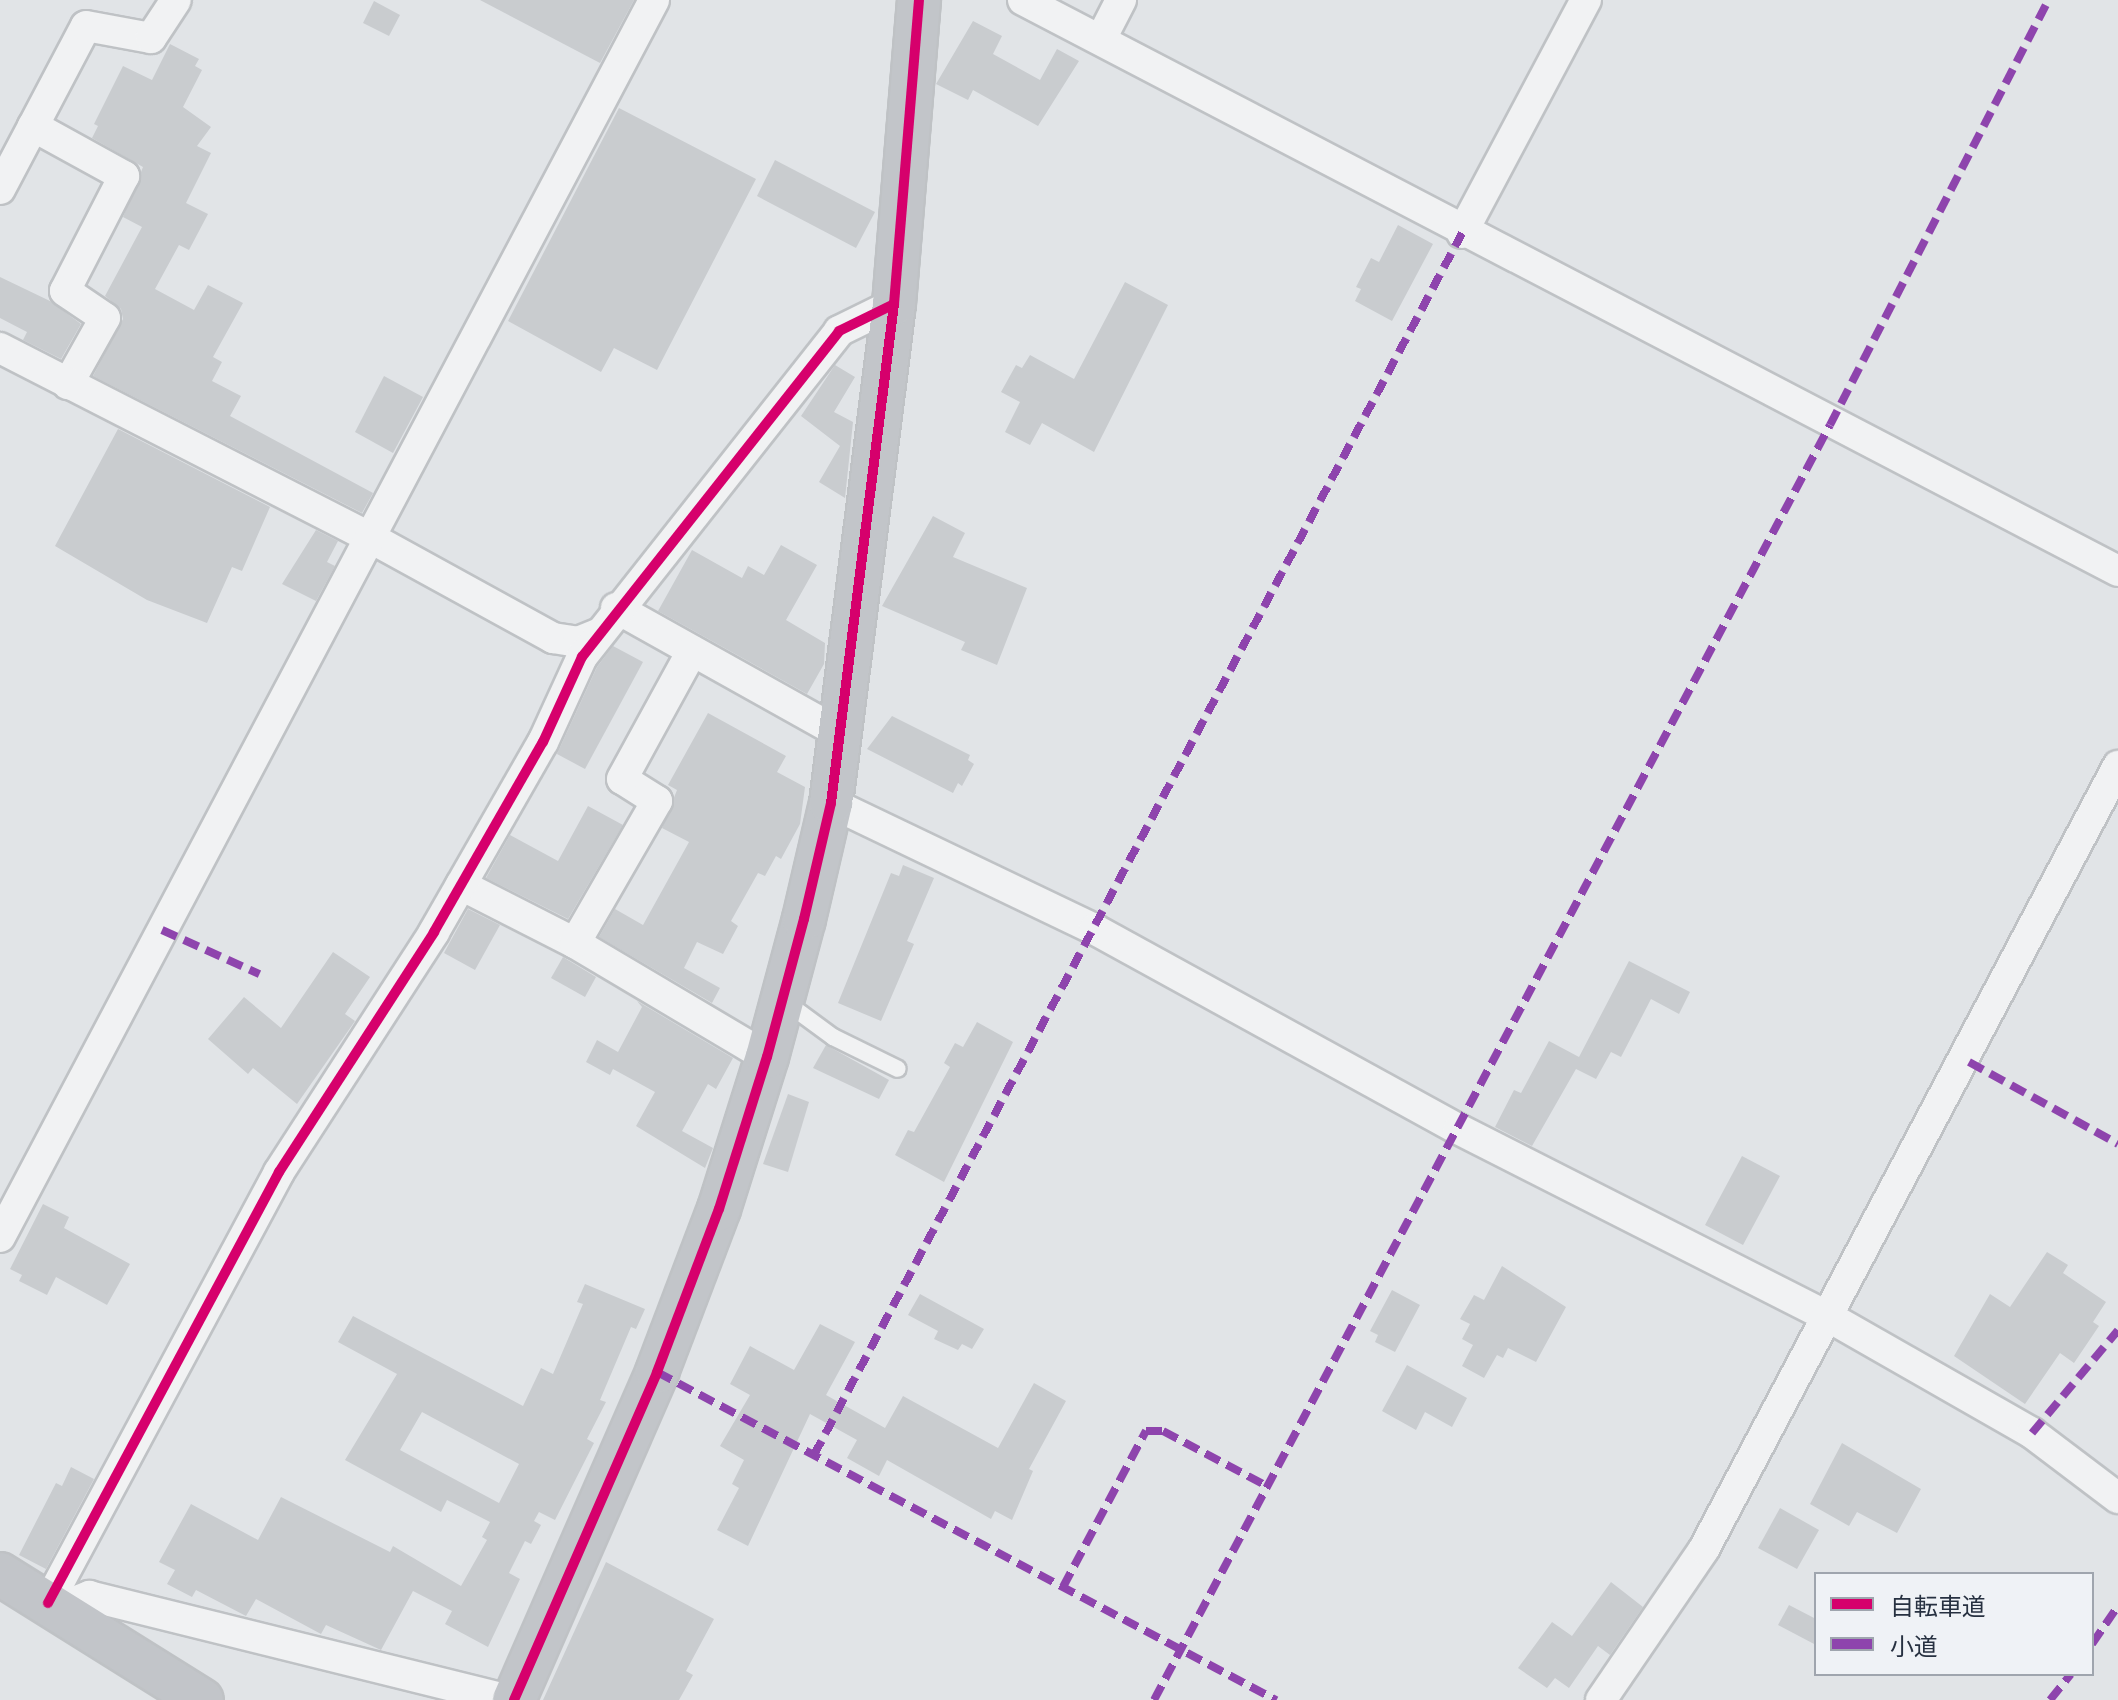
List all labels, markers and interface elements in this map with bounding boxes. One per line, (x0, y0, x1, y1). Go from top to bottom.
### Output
legend (1814, 1572, 2094, 1676)
text: 自転車道 (1890, 1591, 1986, 1620)
text: 小道 (1890, 1631, 1938, 1660)

